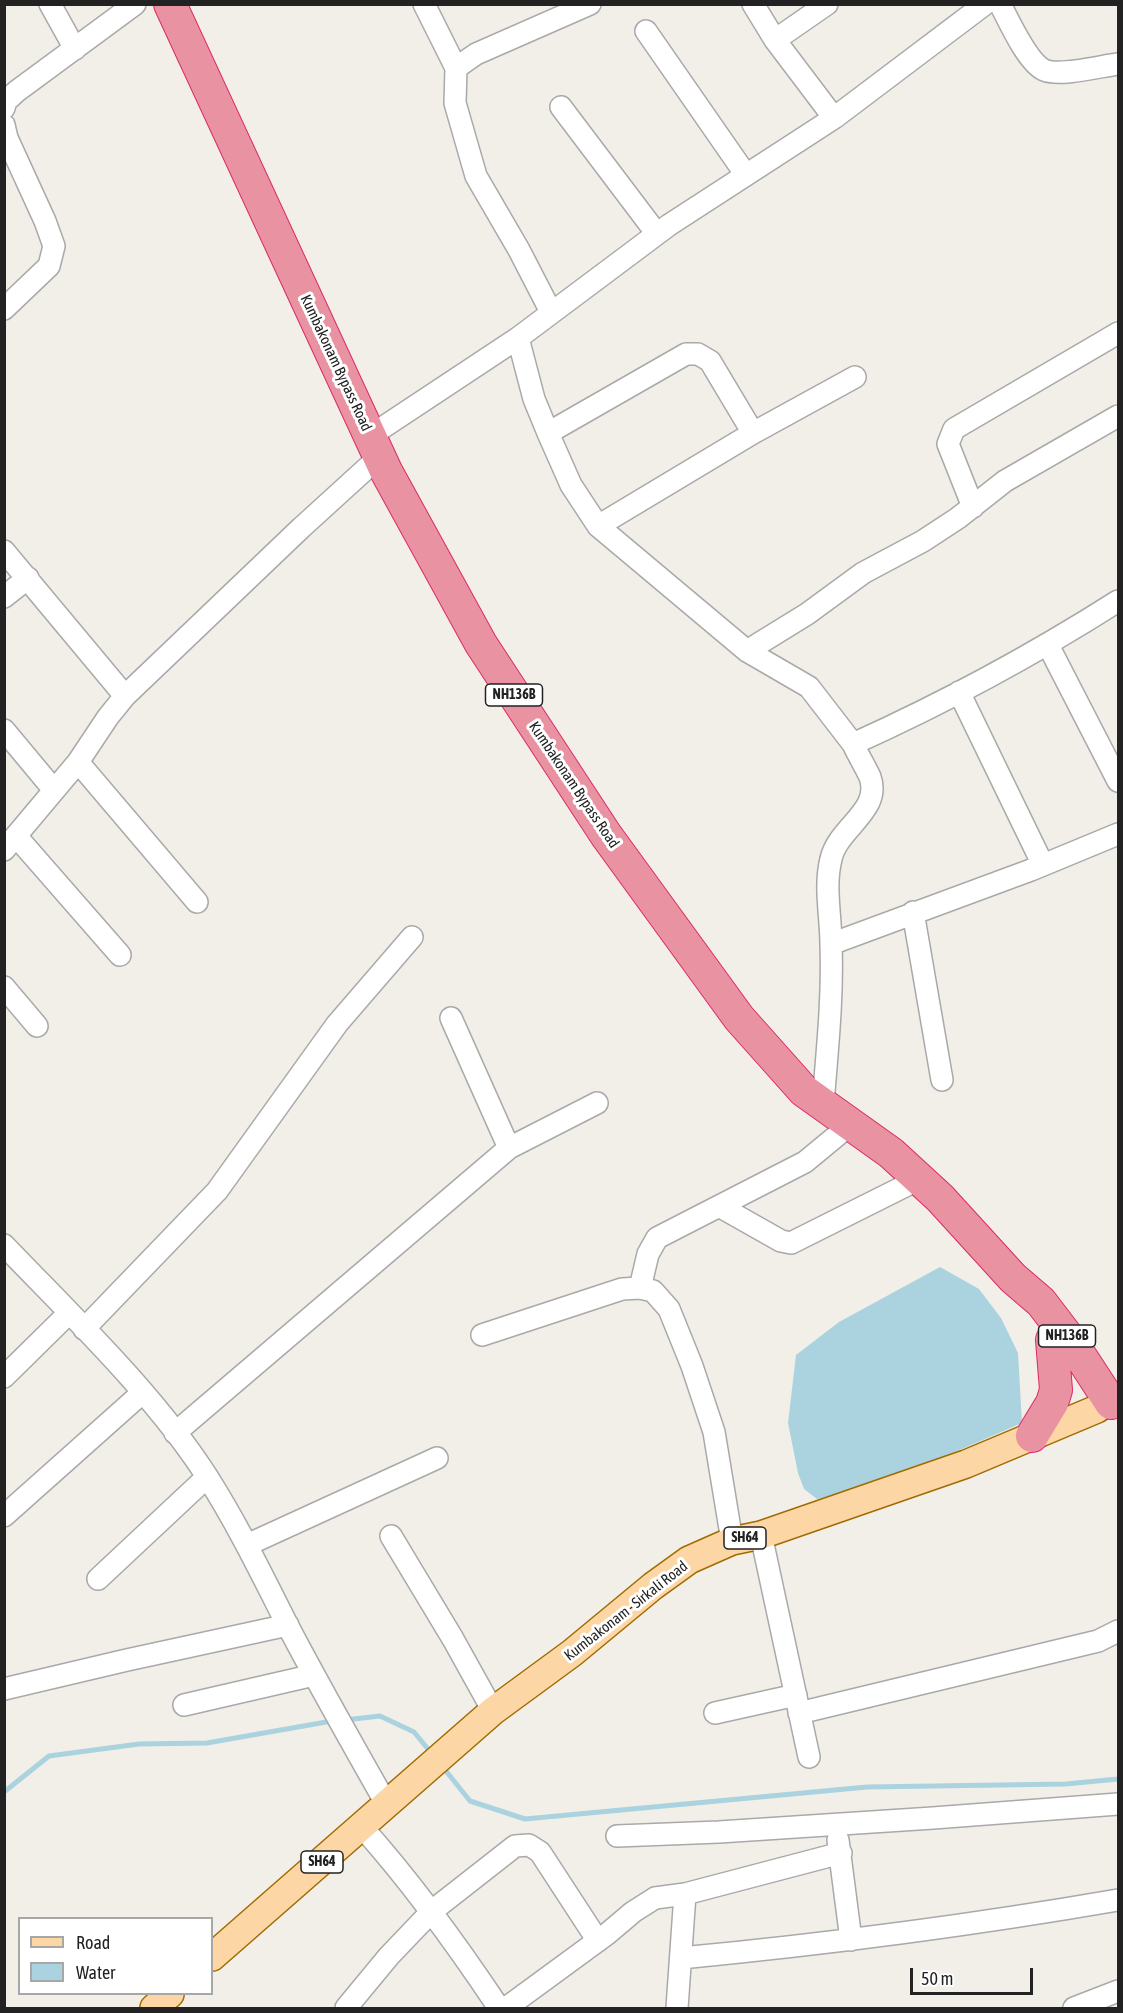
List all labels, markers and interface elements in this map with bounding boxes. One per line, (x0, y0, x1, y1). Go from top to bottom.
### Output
street label: Kumbakonam Bypass Road (296, 292, 376, 434)
road number: NH136B (486, 684, 542, 706)
street label: Kumbakonam Bypass Road (525, 718, 623, 852)
road number: NH136B (1038, 1325, 1096, 1347)
road number: SH64 (724, 1527, 766, 1549)
street label: Kumbakonam - Sirkali Road (561, 1557, 691, 1665)
road number: SH64 (301, 1851, 343, 1873)
legend (18, 1917, 213, 1995)
text: Road (76, 1932, 110, 1953)
scale bar (913, 1956, 1036, 1994)
text: Water (76, 1962, 115, 1983)
text: 50 m (921, 1968, 953, 1989)

